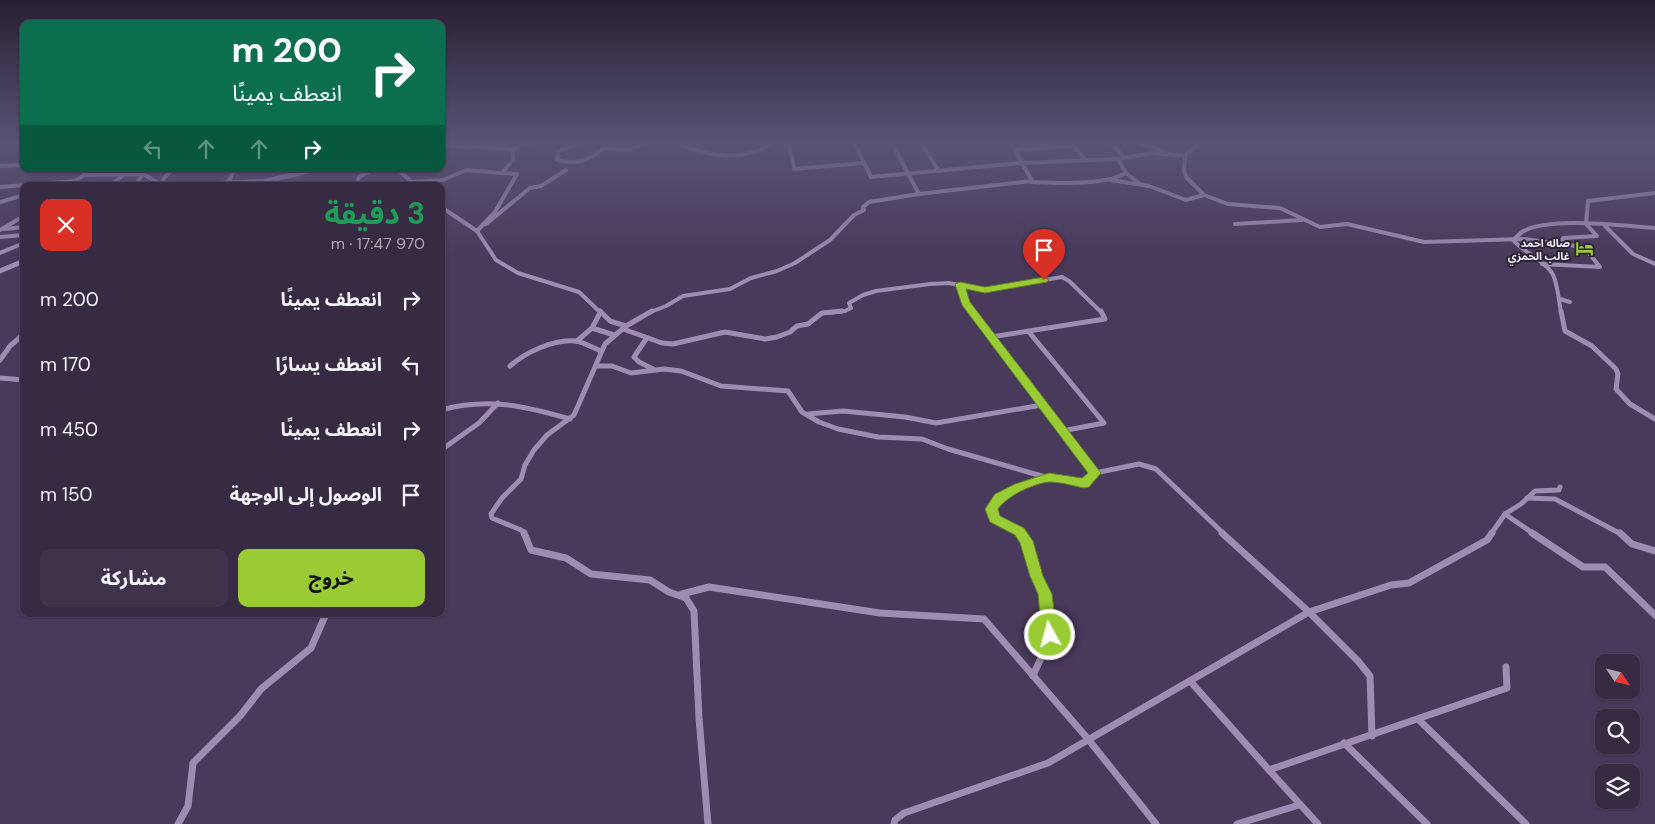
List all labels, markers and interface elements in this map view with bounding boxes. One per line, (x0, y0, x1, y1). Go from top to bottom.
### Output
text: 200 m (231, 27, 342, 73)
icon: right (360, 40, 425, 105)
text: انعطف يمينًا (232, 79, 342, 108)
icon: left (139, 135, 167, 163)
icon: ahead (192, 135, 220, 163)
icon: ahead (245, 135, 273, 163)
icon: right (298, 135, 326, 163)
text: 3 دقيقة (324, 194, 425, 233)
button: close (40, 199, 92, 251)
pin (1023, 229, 1065, 280)
text: 970 m · 17:47 (331, 233, 425, 254)
icon: arrive (1030, 236, 1058, 264)
place label: صاله احمد غالب الحمزي (1508, 236, 1570, 266)
hotel icon: صاله احمد غالب الحمزي (1574, 239, 1594, 259)
icon: right (397, 286, 425, 314)
text: 200 m (40, 287, 99, 312)
text: انعطف يمينًا (280, 287, 382, 312)
icon: left (397, 351, 425, 379)
text: 170 m (40, 352, 91, 377)
text: انعطف يسارًا (275, 352, 382, 377)
icon: right (397, 416, 425, 444)
text: 450 m (40, 417, 98, 442)
text: انعطف يمينًا (280, 417, 382, 442)
icon: arrive (397, 481, 425, 509)
text: 150 m (40, 482, 93, 507)
text: الوصول إلى الوجهة (230, 482, 382, 507)
button: مشاركة (40, 549, 228, 607)
button: خروج (238, 549, 425, 607)
position arrow (1023, 608, 1075, 660)
north arrow (1595, 654, 1640, 699)
map controls (1595, 654, 1640, 809)
button: search (1595, 709, 1640, 754)
button: layers (1595, 764, 1640, 809)

